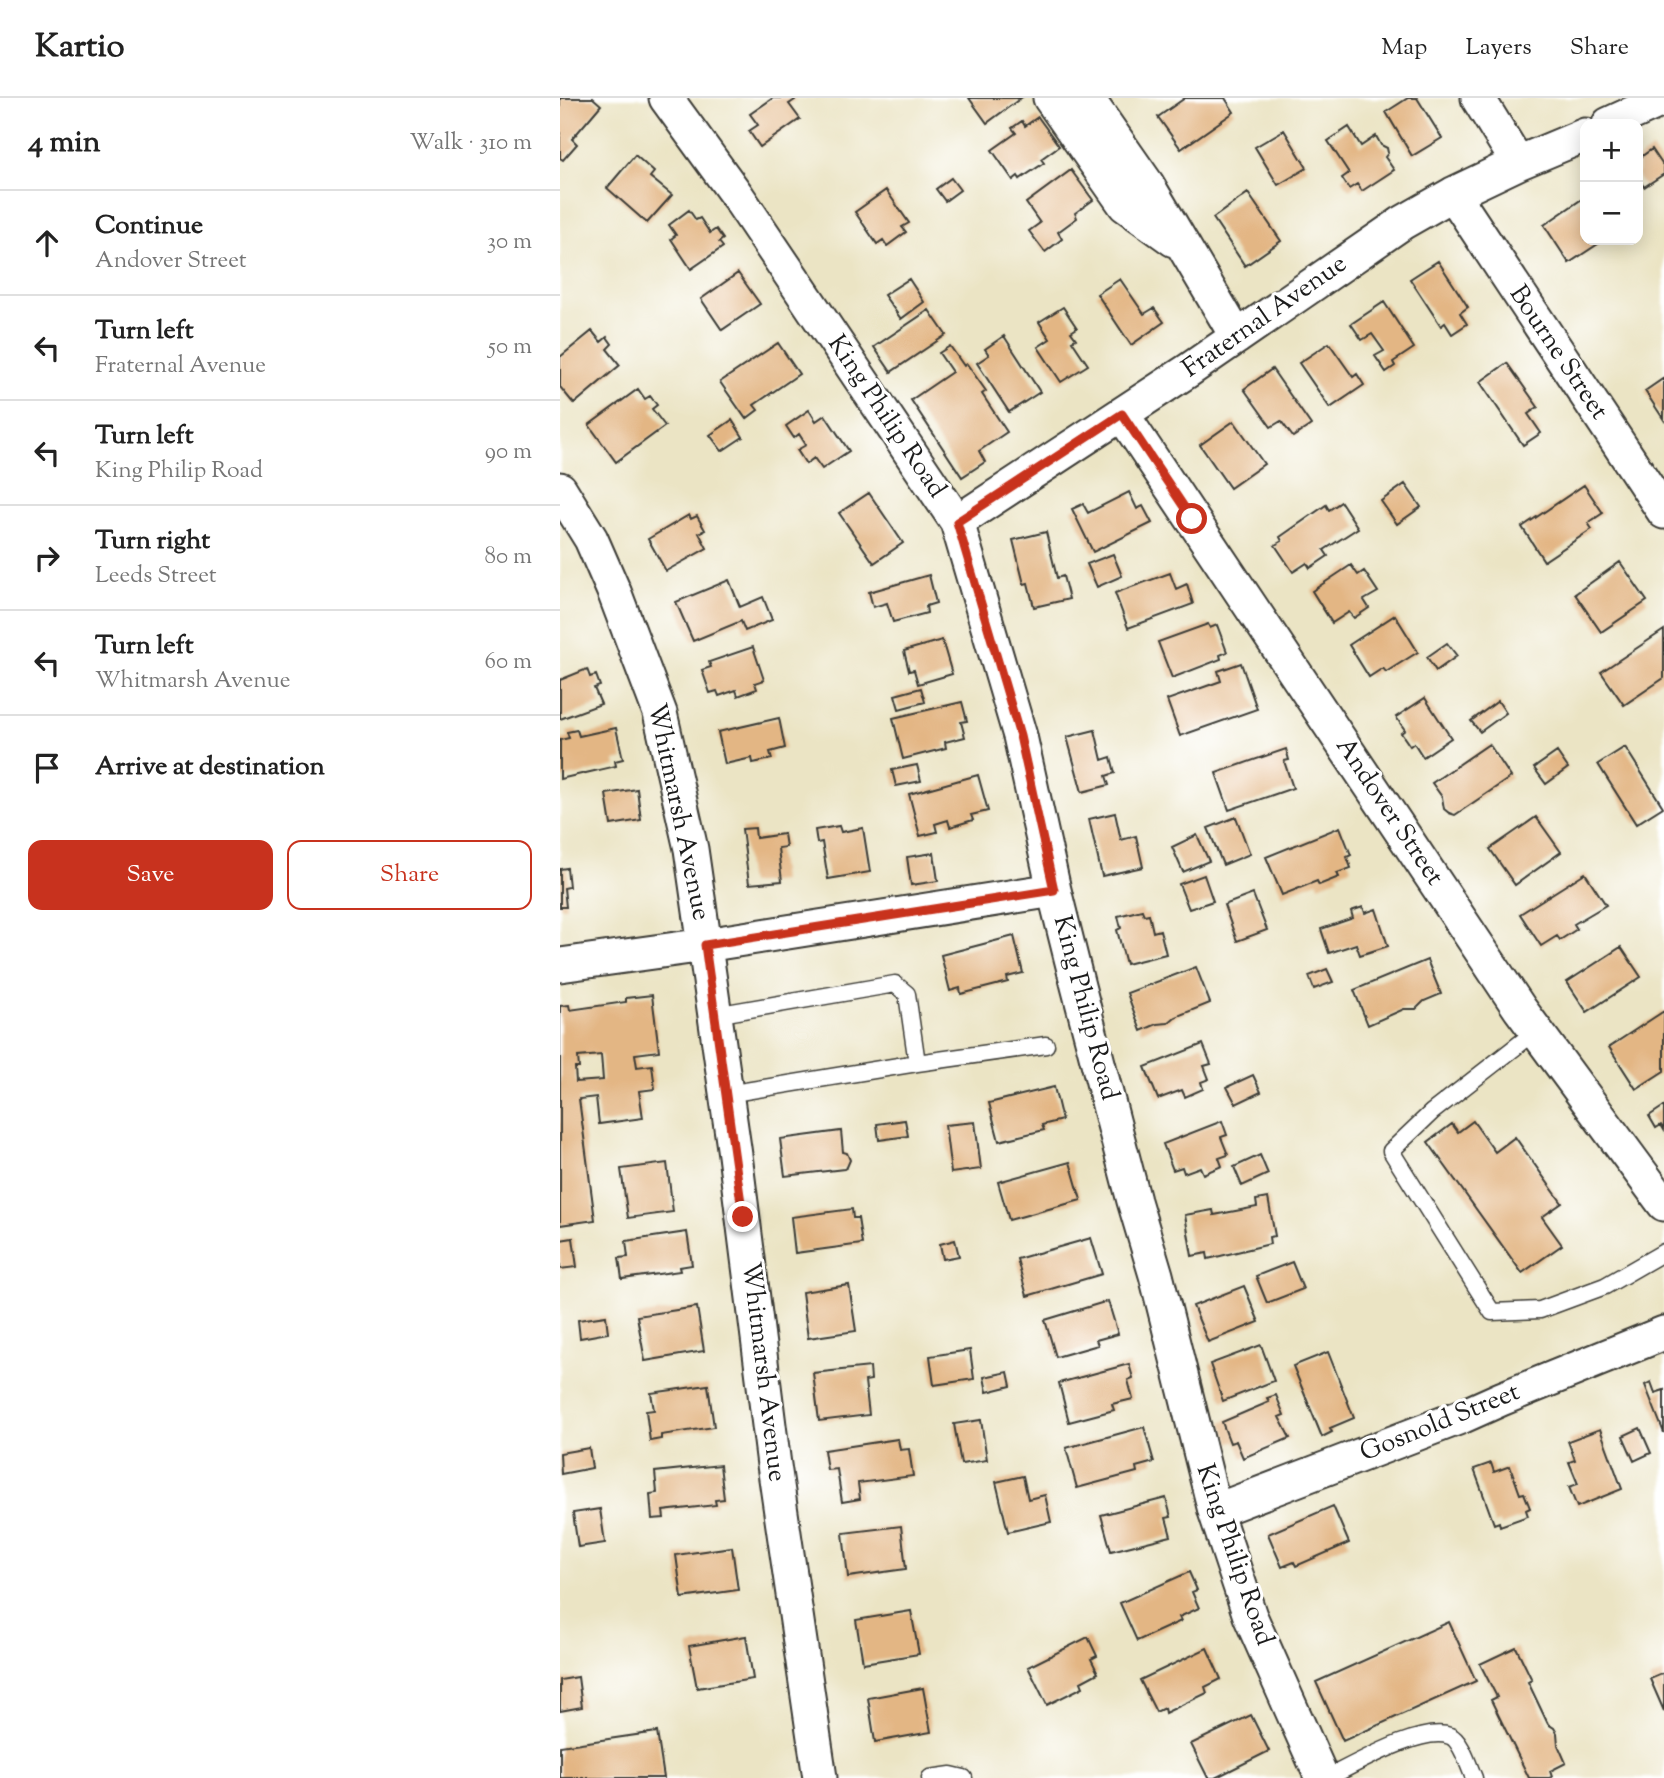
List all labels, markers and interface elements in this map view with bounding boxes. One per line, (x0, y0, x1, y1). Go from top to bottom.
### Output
text: Kartio (35, 24, 125, 72)
text: Map (1381, 31, 1427, 65)
text: Layers (1465, 31, 1532, 65)
text: Share (1570, 31, 1629, 65)
map controls (1580, 119, 1643, 245)
button: + (1580, 119, 1643, 182)
text: 4 min (28, 122, 101, 165)
text: Walk · 310 m (409, 127, 532, 160)
button: − (1580, 182, 1643, 245)
text: Continue (95, 208, 203, 245)
icon: ahead (28, 224, 66, 262)
text: 30 m (487, 226, 532, 259)
text: Andover Street (95, 245, 247, 278)
street label: Fraternal Avenue (1175, 246, 1355, 388)
street label: Bourne Street (1499, 278, 1617, 428)
text: Turn left (95, 313, 194, 350)
street label: King Philip Road (818, 328, 955, 506)
icon: left (28, 329, 66, 367)
text: 50 m (488, 331, 532, 364)
text: Fraternal Avenue (95, 350, 266, 383)
text: Turn left (95, 418, 194, 455)
icon: left (28, 434, 66, 472)
text: 90 m (485, 436, 532, 469)
text: King Philip Road (95, 455, 263, 488)
route start (1176, 503, 1207, 534)
text: Turn right (95, 523, 210, 560)
icon: right (28, 539, 66, 577)
text: 80 m (484, 541, 532, 574)
text: Leeds Street (95, 560, 217, 593)
text: Turn left (95, 628, 194, 665)
icon: left (28, 644, 66, 682)
text: 60 m (484, 646, 532, 679)
text: Whitmarsh Avenue (95, 665, 291, 698)
street label: Whitmarsh Avenue (637, 700, 719, 924)
street label: Andover Street (1326, 731, 1452, 894)
icon: arrive (28, 749, 66, 787)
text: Arrive at destination (95, 749, 325, 786)
button: Save (28, 840, 273, 910)
button: Share (287, 840, 532, 910)
street label: King Philip Road (1043, 912, 1128, 1105)
route end (727, 1201, 758, 1232)
street label: Whitmarsh Avenue (731, 1260, 795, 1484)
street label: Gosnold Street (1355, 1374, 1525, 1472)
street label: King Philip Road (1186, 1459, 1282, 1651)

